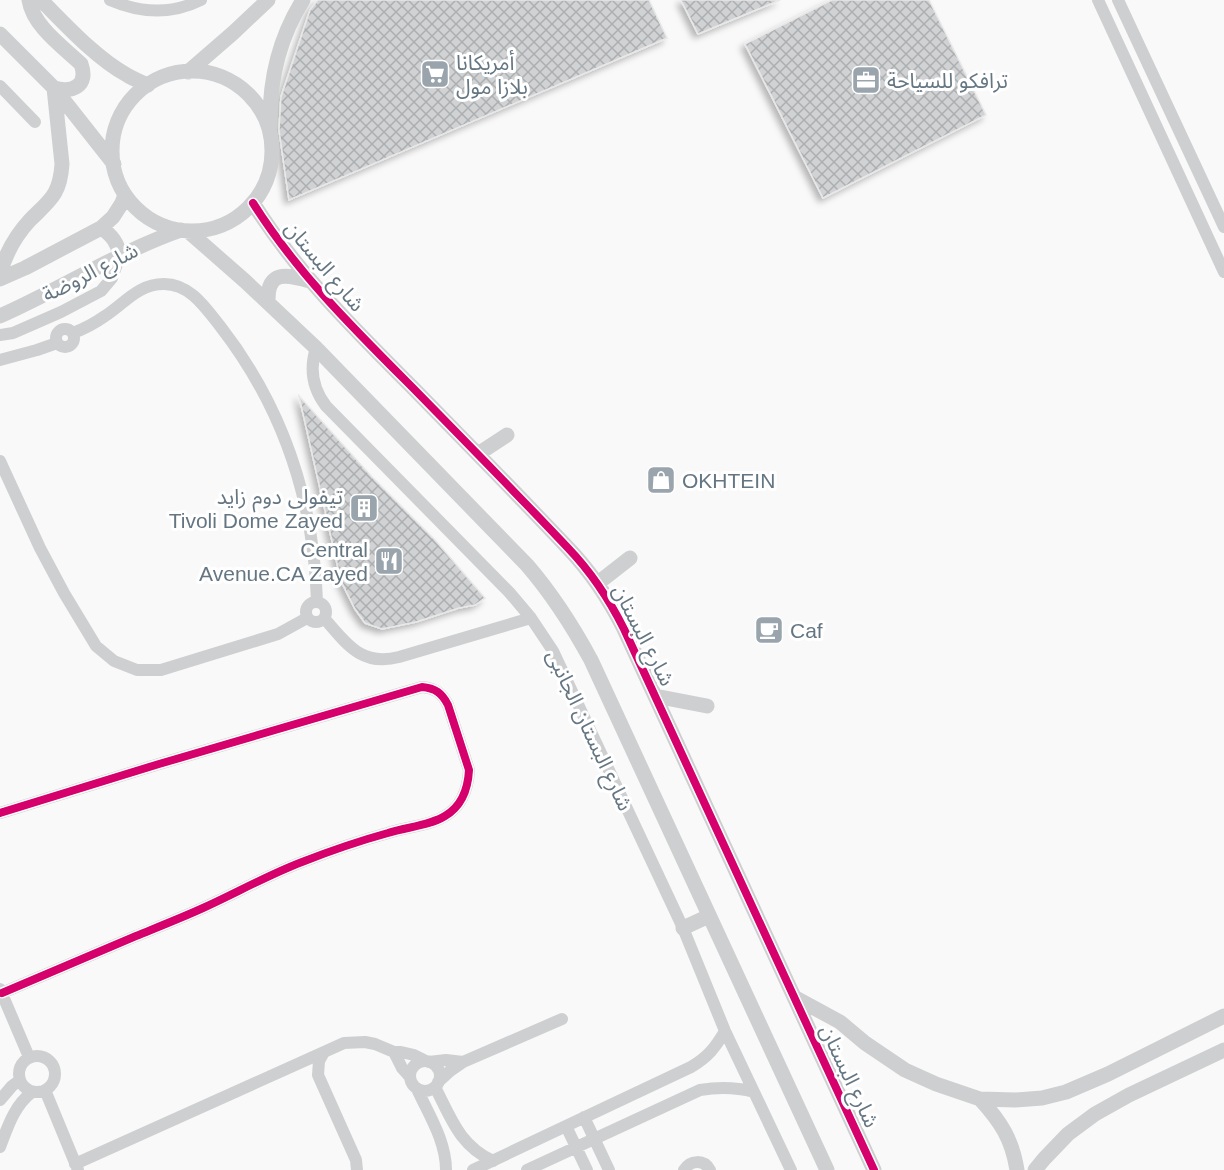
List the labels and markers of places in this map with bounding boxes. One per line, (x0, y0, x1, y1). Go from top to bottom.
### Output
place label: أمريكانا بلازا مول (456, 50, 528, 99)
supermarket icon: أمريكانا بلازا مول (419, 58, 451, 90)
office icon: ترافكو للسياحة (850, 64, 882, 96)
place label: ترافكو للسياحة (887, 69, 1008, 93)
shop icon: OKHTEIN (645, 464, 677, 496)
place label: OKHTEIN (682, 469, 775, 492)
place label: تيفولى دوم زايد Tivoli Dome Zayed (169, 485, 343, 532)
building icon: تيفولى دوم زايد Tivoli Dome Zayed (348, 492, 380, 524)
place label: Central Avenue.CA Zayed (199, 538, 368, 585)
restaurant icon: Central Avenue.CA Zayed (373, 545, 405, 577)
cafe icon: Caf (753, 614, 785, 646)
place label: Caf (790, 619, 823, 642)

